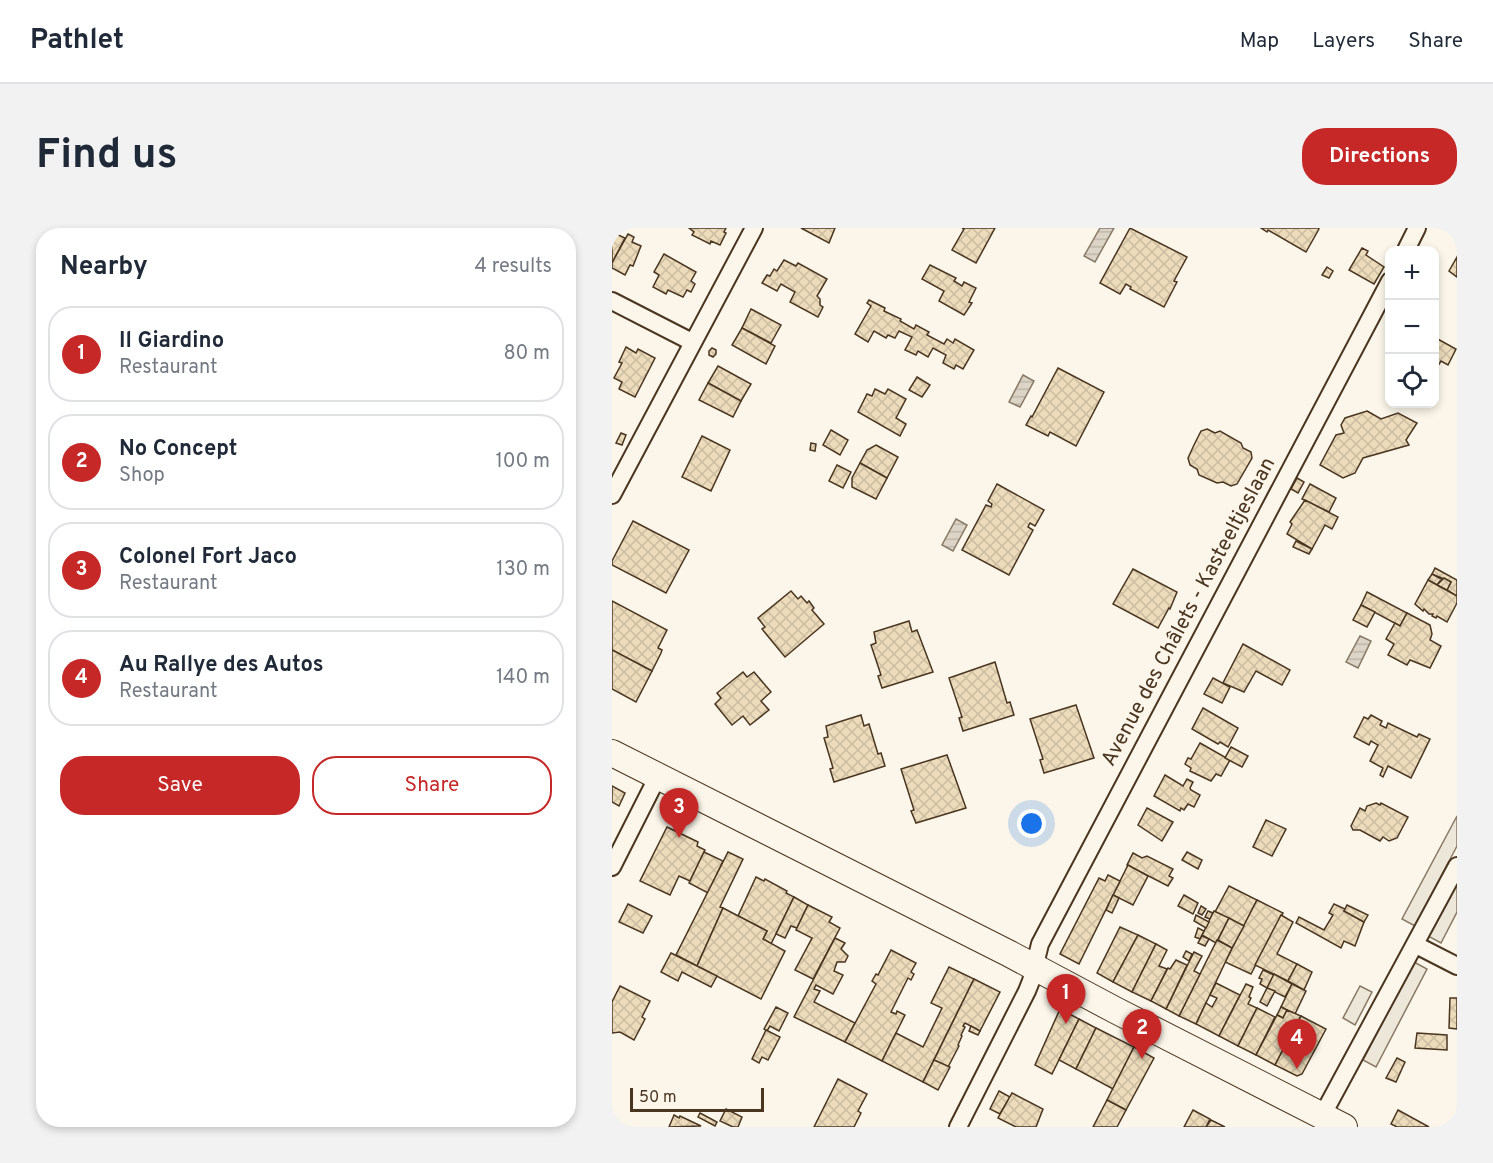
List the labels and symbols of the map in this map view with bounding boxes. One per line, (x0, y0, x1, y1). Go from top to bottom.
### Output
street label: Avenue des Châlets - Kasteeltjeslaan (1096, 453, 1282, 771)
pin: 3 (660, 788, 698, 838)
your location (1017, 809, 1046, 838)
pin: 1 (1046, 974, 1086, 1024)
pin: 2 (1122, 1010, 1162, 1059)
pin: 4 (1278, 1020, 1316, 1069)
scale bar (630, 1085, 764, 1112)

